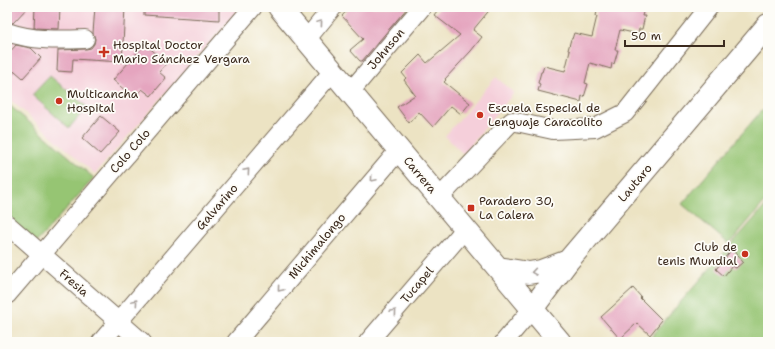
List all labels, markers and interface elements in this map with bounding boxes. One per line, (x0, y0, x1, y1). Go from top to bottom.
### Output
one-way arrow (315, 21, 322, 28)
scale bar (625, 22, 724, 48)
street label: Johnson (364, 25, 408, 73)
text: 50 m (631, 28, 661, 44)
place label: Hospital Doctor Mario Sánchez Vergara (113, 37, 250, 67)
marker: Hospital Doctor Mario Sánchez Vergara (98, 46, 110, 58)
place label: Multicancha Hospital (67, 86, 139, 116)
marker: Multicancha Hospital (54, 96, 64, 106)
place label: Escuela Especial de Lenguaje Caracolito (488, 100, 602, 130)
marker: Escuela Especial de Lenguaje Caracolito (475, 110, 485, 120)
street label: Colo Colo (106, 125, 154, 177)
street label: Carrera (400, 153, 441, 197)
street label: Lautaro (614, 161, 656, 205)
one-way arrow (243, 168, 250, 176)
one-way arrow (371, 175, 378, 182)
street label: Galvarino (192, 180, 242, 234)
place label: Paradero 30, La Calera (479, 193, 554, 223)
marker: Paradero 30, La Calera (466, 203, 476, 213)
street label: Michimalongo (285, 210, 349, 282)
place label: Club de tenis Mundial (658, 239, 737, 269)
marker: Club de tenis Mundial (740, 249, 750, 259)
street label: Tucapel (397, 263, 437, 307)
street label: Fresia (56, 266, 93, 301)
one-way arrow (531, 267, 537, 276)
one-way arrow (278, 285, 285, 292)
one-way arrow (131, 299, 138, 306)
one-way arrow (389, 310, 396, 317)

